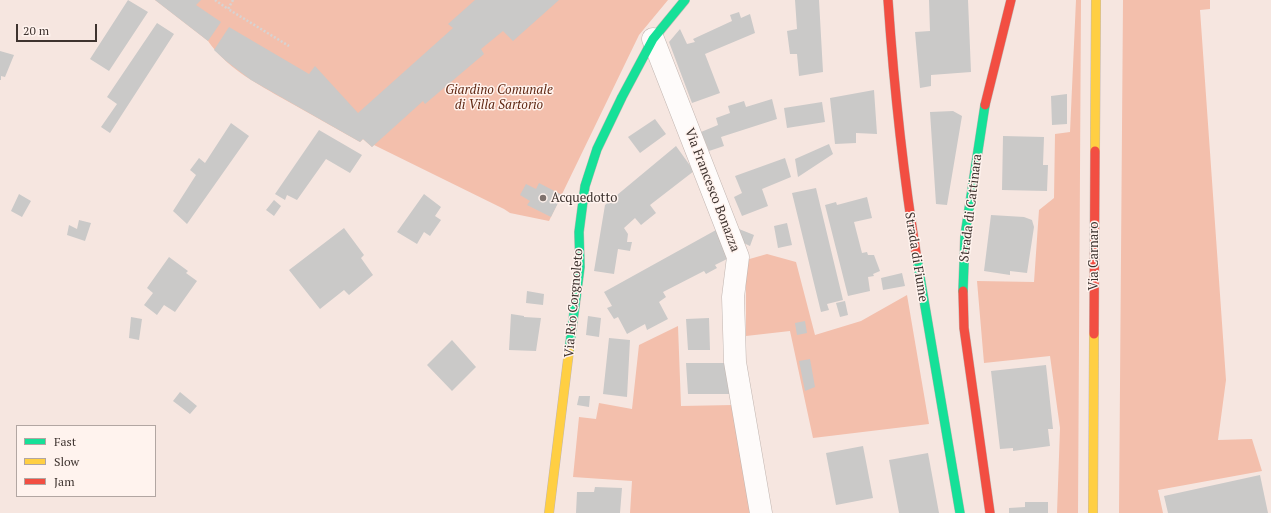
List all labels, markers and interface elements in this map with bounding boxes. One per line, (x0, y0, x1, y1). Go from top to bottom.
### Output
scale bar (18, 16, 99, 42)
text: 20 m (23, 23, 49, 38)
park label: Giardino Comunale di Villa Sartorio (445, 82, 553, 113)
street label: Via Francesco Bonazza (681, 126, 743, 254)
street label: Strada di Cattinara (957, 153, 985, 263)
place label: Acquedotto (551, 190, 617, 206)
marker: Acquedotto (538, 193, 548, 203)
street label: Strada di Fiume (901, 211, 931, 303)
street label: Via Carnaro (1086, 222, 1102, 290)
street label: Via Rio Corgnoleto (561, 248, 587, 358)
legend (16, 425, 156, 497)
text: Fast (54, 434, 76, 449)
text: Slow (54, 454, 79, 469)
text: Jam (54, 474, 75, 489)

